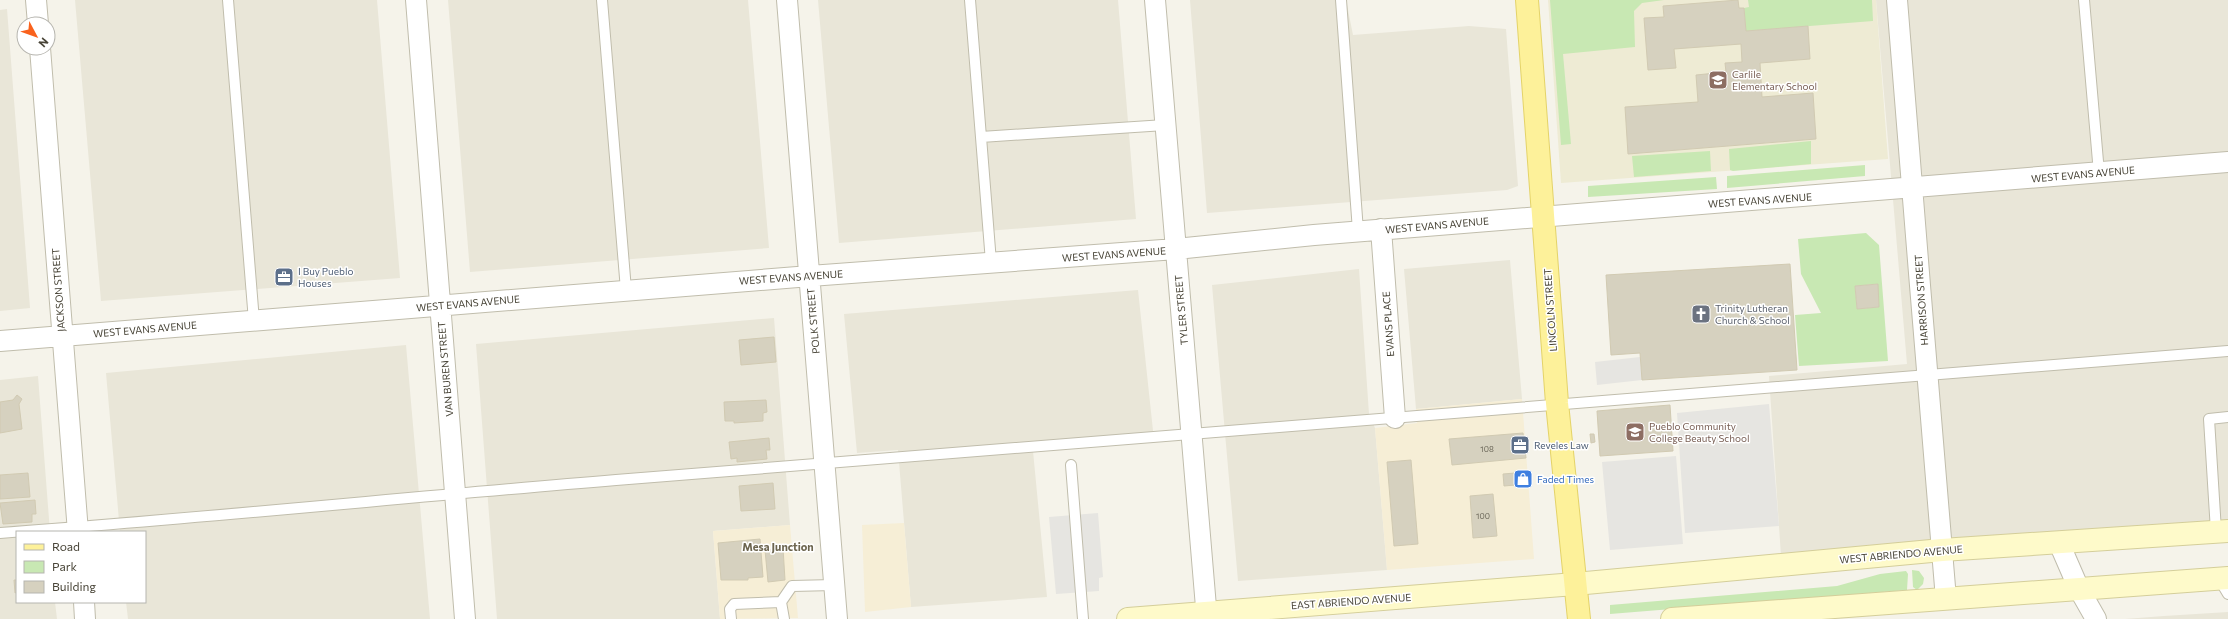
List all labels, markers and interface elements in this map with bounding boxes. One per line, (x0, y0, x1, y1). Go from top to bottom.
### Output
north arrow (16, 16, 56, 56)
text: N (36, 36, 52, 50)
place label: Carlile Elementary School (1732, 68, 1817, 92)
school or university icon: Carlile Elementary School (1707, 69, 1729, 91)
street label: WEST EVANS AVENUE (2031, 163, 2136, 185)
street label: WEST EVANS AVENUE (1708, 190, 1812, 210)
street label: WEST EVANS AVENUE (1385, 214, 1490, 236)
street label: WEST EVANS AVENUE (1062, 244, 1166, 264)
street label: JACKSON STREET (49, 247, 67, 332)
street label: HARRISON STREET (1912, 254, 1930, 346)
place label: I Buy Pueblo Houses (298, 265, 353, 289)
office icon: I Buy Pueblo Houses (273, 266, 295, 288)
street label: WEST EVANS AVENUE (739, 267, 843, 287)
street label: LINCOLN STREET (1541, 267, 1559, 352)
street label: TYLER STREET (1172, 274, 1190, 346)
street label: POLK STREET (804, 287, 822, 354)
street label: EVANS PLACE (1380, 291, 1396, 357)
street label: WEST EVANS AVENUE (416, 292, 521, 314)
place label: Trinity Lutheran Church & School (1715, 302, 1790, 326)
church icon: Trinity Lutheran Church & School (1690, 303, 1712, 325)
street label: WEST EVANS AVENUE (93, 318, 198, 340)
street label: VAN BUREN STREET (435, 320, 455, 417)
place label: Pueblo Community College Beauty School (1649, 420, 1749, 444)
school or university icon: Pueblo Community College Beauty School (1624, 421, 1646, 443)
office icon: Reveles Law (1509, 434, 1531, 456)
place label: Reveles Law (1534, 439, 1589, 451)
house number: 108 (1480, 444, 1494, 454)
shop icon: Faded Times (1512, 468, 1534, 490)
place label: Faded Times (1537, 473, 1594, 485)
house number: 100 (1476, 511, 1490, 521)
legend (16, 531, 146, 603)
text: Road (52, 539, 80, 553)
district label: Mesa Junction (742, 540, 814, 554)
street label: WEST ABRIENDO AVENUE (1839, 543, 1963, 565)
text: Park (52, 559, 78, 573)
text: Building (52, 579, 96, 593)
street label: EAST ABRIENDO AVENUE (1291, 591, 1412, 611)

